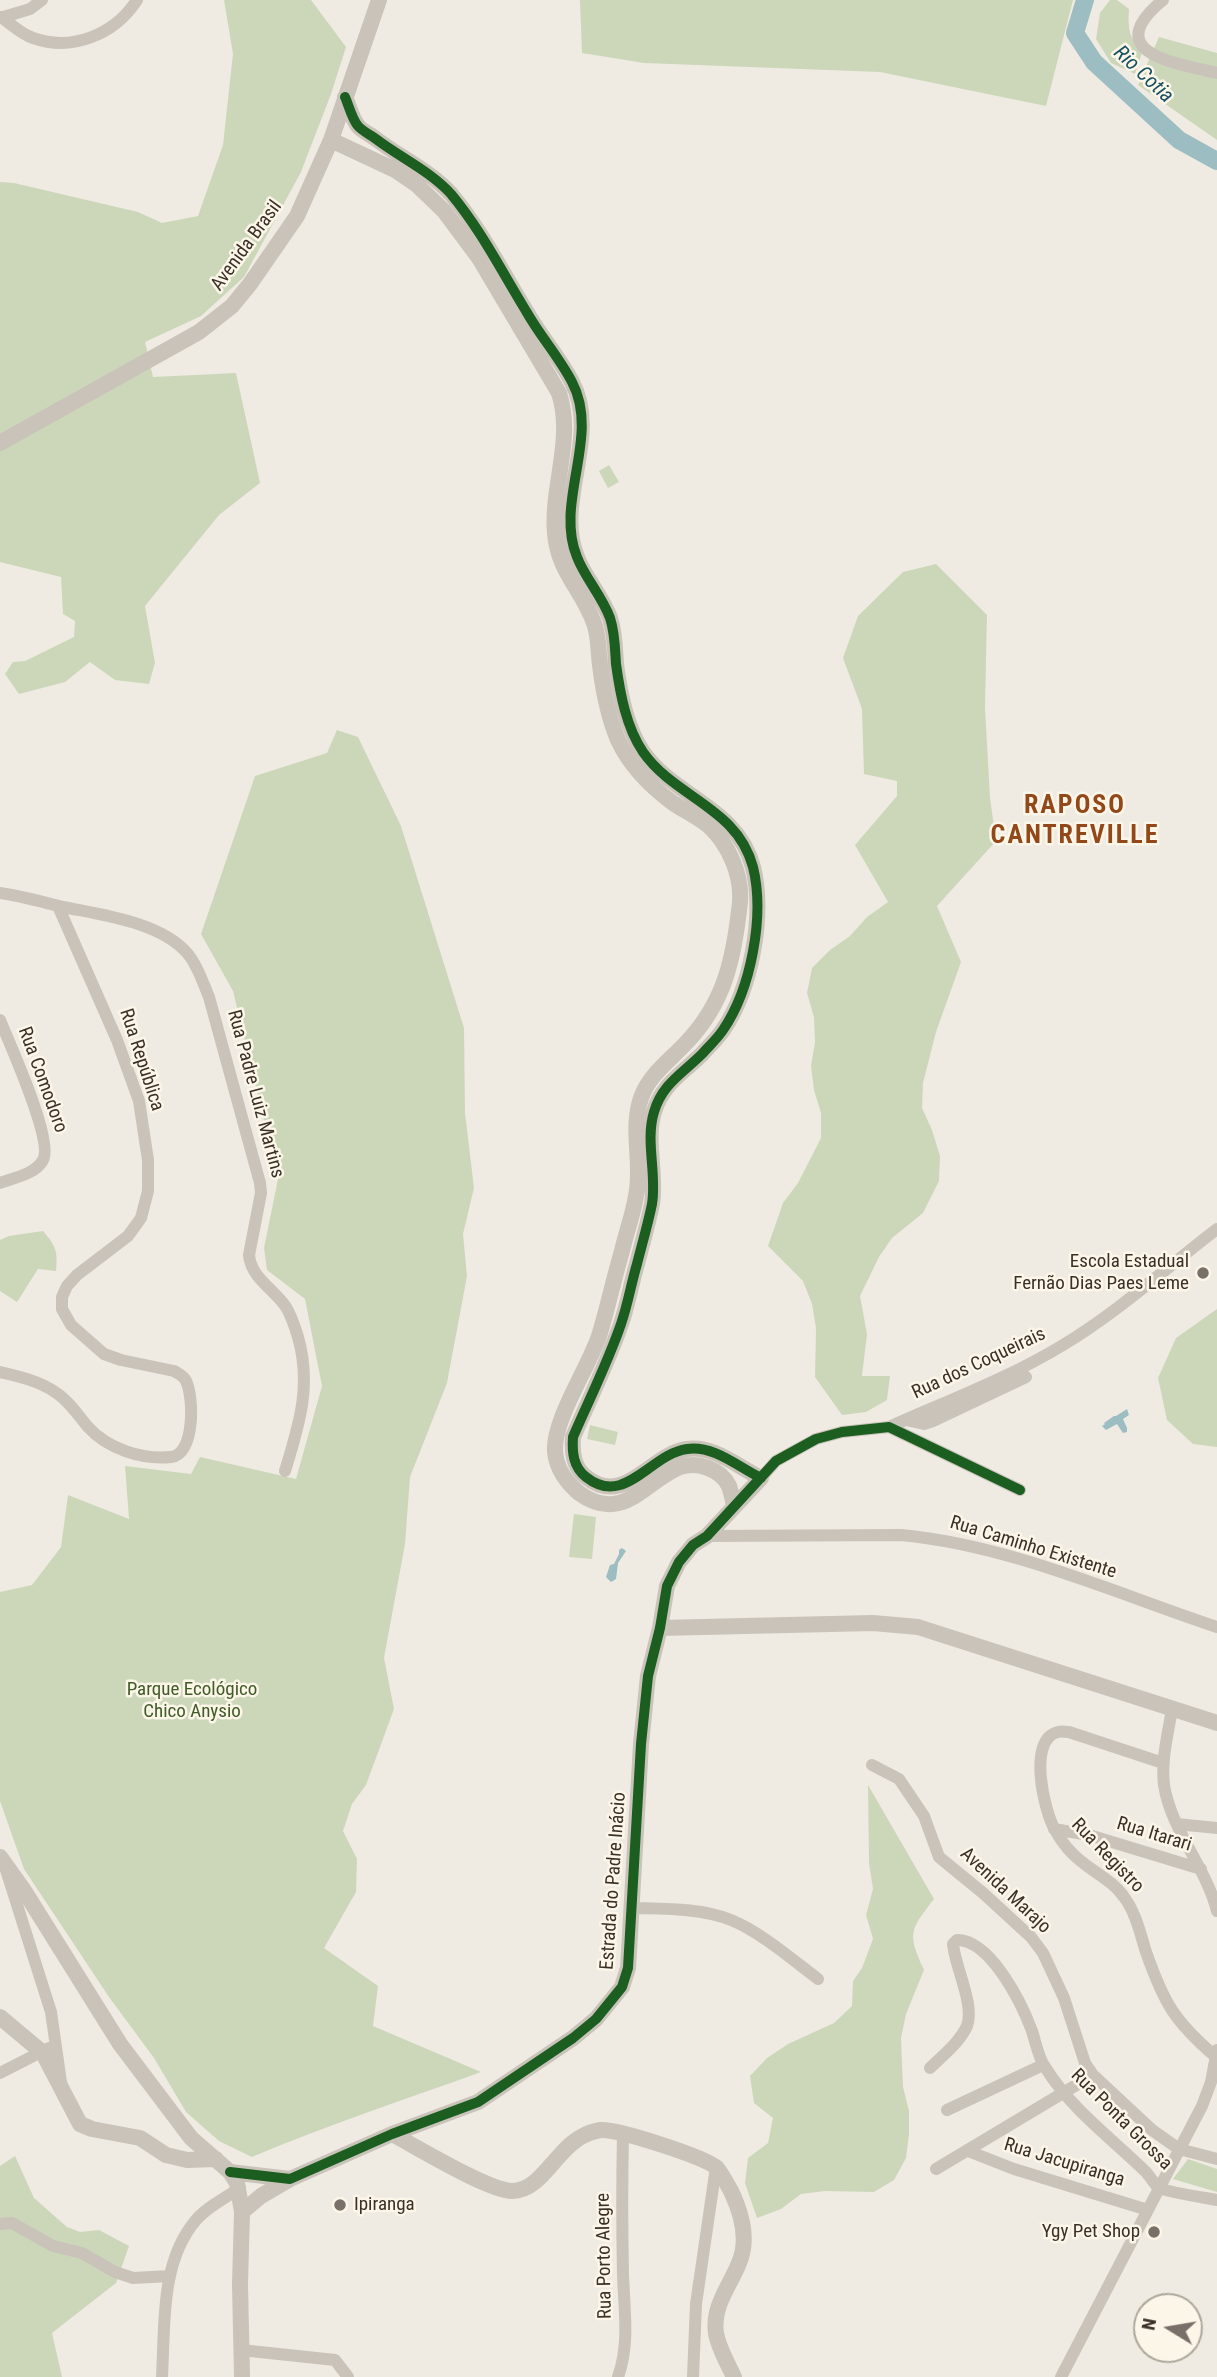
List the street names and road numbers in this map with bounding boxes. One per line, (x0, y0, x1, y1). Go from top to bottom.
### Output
street label: Avenida Brasil (207, 196, 287, 296)
street label: Rua República (114, 1006, 168, 1114)
street label: Rua Padre Luiz Martins (222, 1007, 288, 1181)
street label: Rua Comodoro (12, 1024, 72, 1136)
street label: Rua dos Coqueirais (909, 1323, 1049, 1405)
street label: Rua Caminho Existente (947, 1512, 1119, 1584)
street label: Estrada do Padre Inácio (596, 1791, 632, 1971)
street label: Rua Itarari (1114, 1813, 1194, 1857)
street label: Rua Registro (1066, 1814, 1148, 1898)
street label: Avenida Marajo (955, 1843, 1055, 1939)
street label: Rua Ponta Grossa (1066, 2065, 1176, 2175)
street label: Rua Jacupiranga (1001, 2134, 1127, 2192)
street label: Rua Porto Alegre (592, 2193, 618, 2319)

